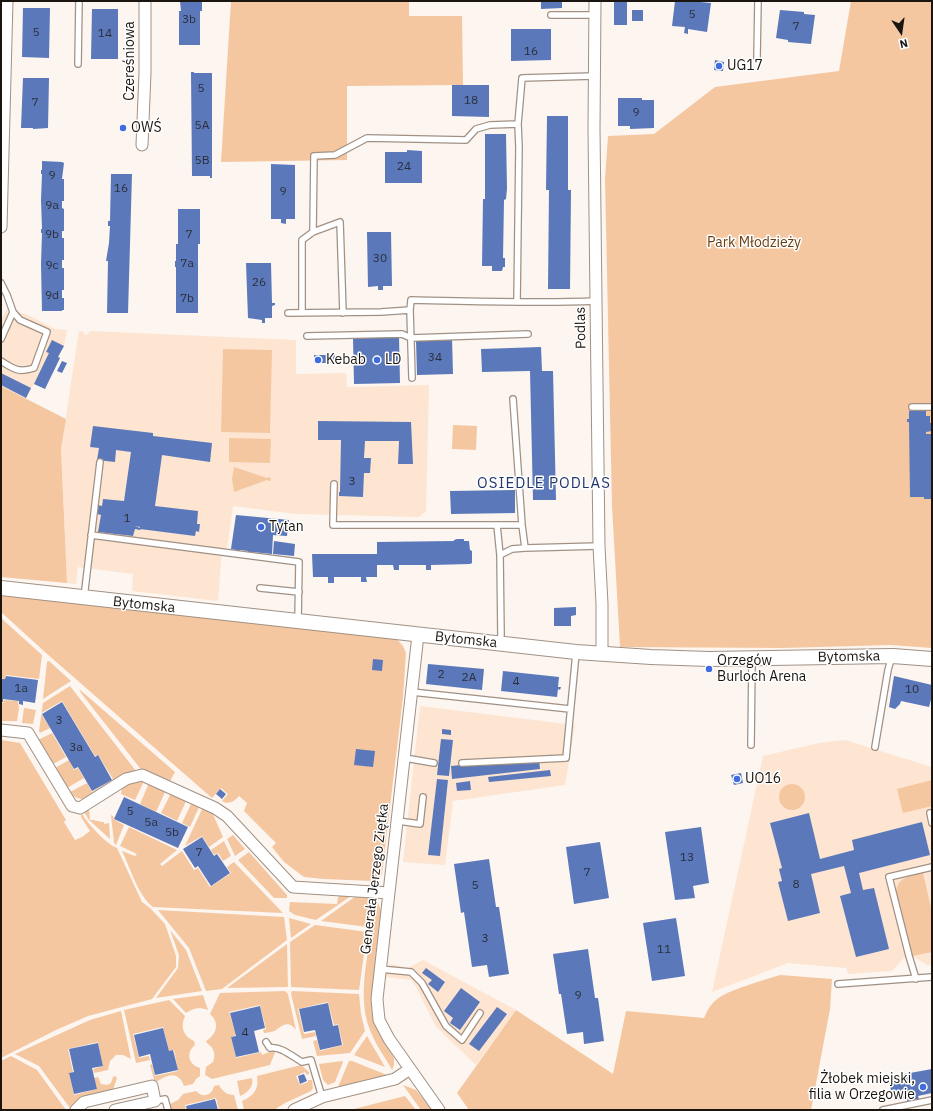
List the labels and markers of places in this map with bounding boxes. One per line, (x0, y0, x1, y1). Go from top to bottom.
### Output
place label: UG17 (727, 58, 763, 74)
marker: UG17 (714, 61, 724, 71)
place label: OWŚ (131, 120, 162, 136)
marker: OWŚ (118, 123, 128, 133)
place label: Kebab (326, 352, 366, 368)
place label: LD (385, 352, 401, 368)
marker: Kebab (313, 355, 323, 365)
marker: LD (372, 355, 382, 365)
place label: Tytan (269, 519, 304, 535)
marker: Tytan (256, 522, 266, 532)
place label: Orzegów Burloch Arena (717, 653, 806, 686)
marker: Orzegów Burloch Arena (704, 664, 714, 674)
place label: UO16 (745, 771, 781, 787)
marker: UO16 (732, 774, 742, 784)
place label: Żłobek miejski, filia w Orzegowie (809, 1071, 915, 1104)
marker: Żłobek miejski, filia w Orzegowie (918, 1082, 928, 1092)

